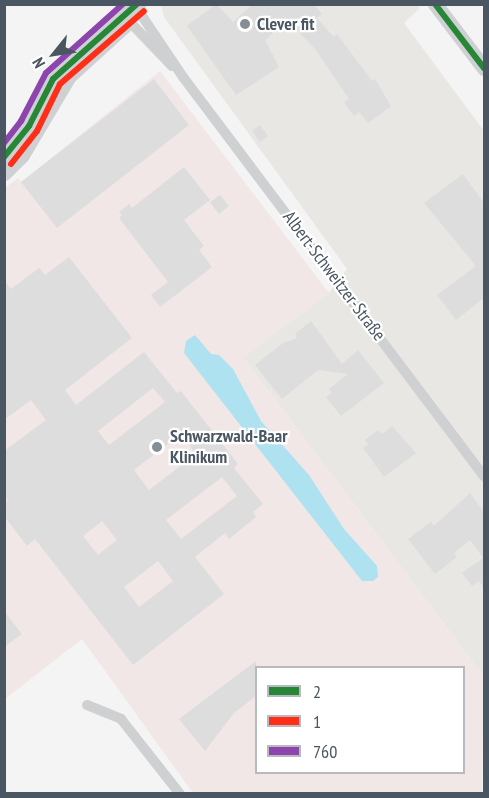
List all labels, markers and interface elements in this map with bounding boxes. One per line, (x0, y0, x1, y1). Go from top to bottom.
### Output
place label: Clever fit (257, 13, 314, 35)
marker: Clever fit (238, 17, 252, 31)
north arrow (24, 24, 84, 84)
text: N (28, 54, 49, 72)
street label: Albert-Schweitzer-Straße (278, 207, 390, 345)
place label: Schwarzwald-Baar Klinikum (170, 426, 287, 468)
marker: Schwarzwald-Baar Klinikum (148, 438, 166, 456)
legend (255, 666, 465, 774)
text: 2 (313, 680, 321, 703)
text: 1 (313, 710, 321, 733)
text: 760 (313, 740, 337, 763)

